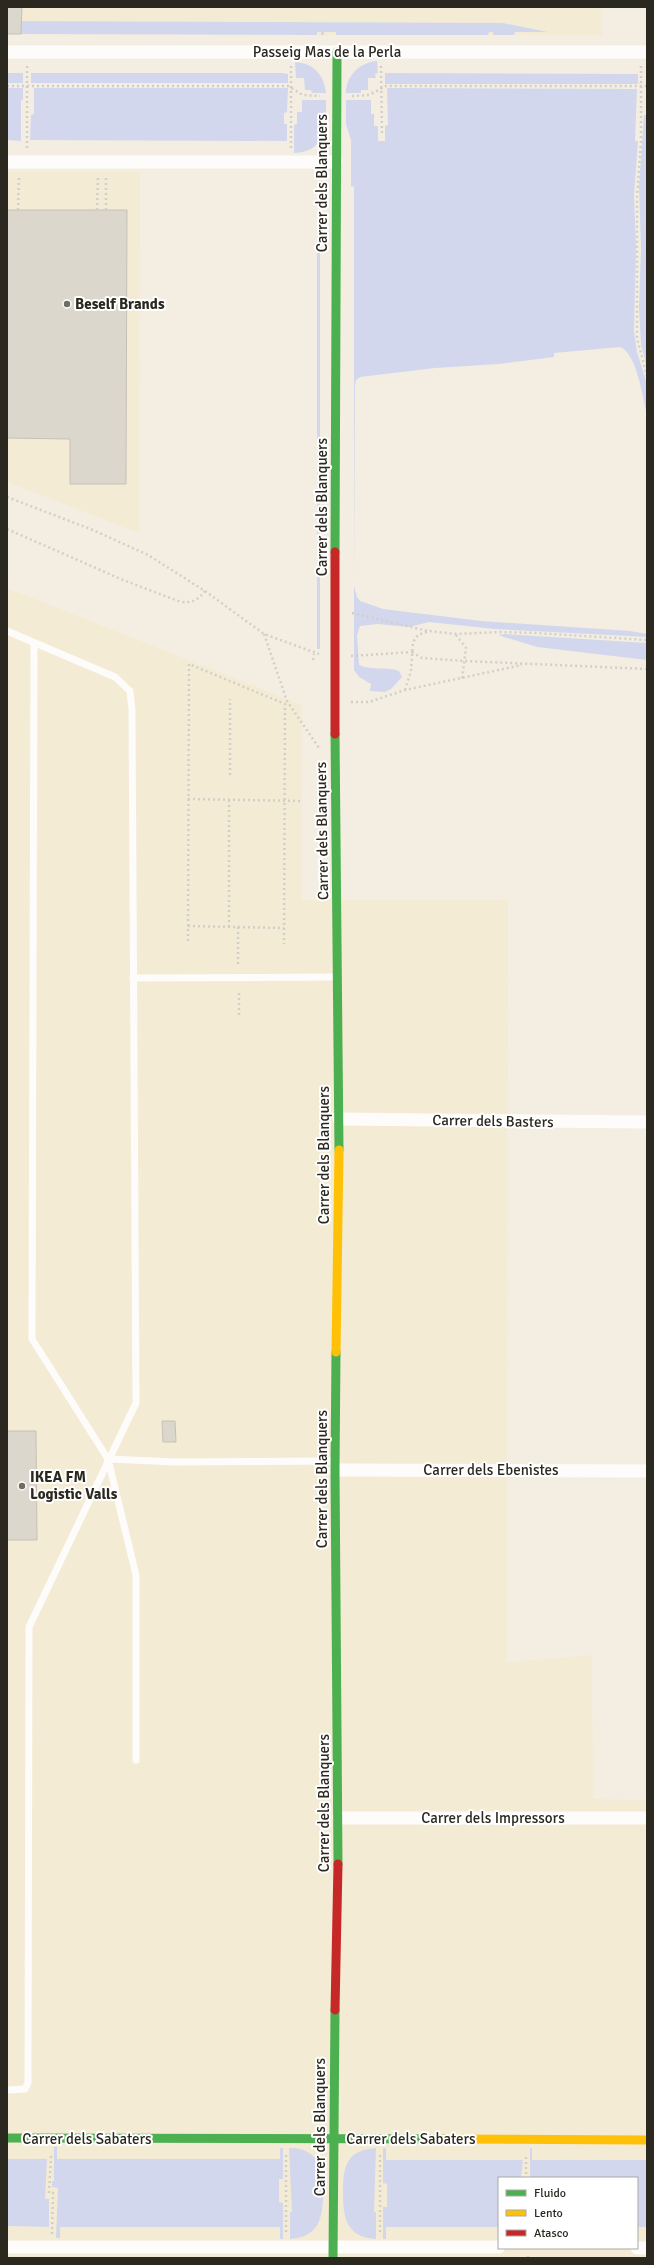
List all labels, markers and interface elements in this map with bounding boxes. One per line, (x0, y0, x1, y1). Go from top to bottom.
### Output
street label: Passeig Mas de la Perla (253, 43, 401, 61)
street label: Carrer dels Blanquers (313, 113, 331, 252)
place label: Beself Brands (75, 295, 165, 313)
marker: Beself Brands (62, 299, 72, 309)
street label: Carrer dels Blanquers (313, 437, 331, 576)
street label: Carrer dels Blanquers (312, 761, 332, 900)
street label: Carrer dels Blanquers (315, 1085, 333, 1224)
street label: Carrer dels Basters (432, 1111, 554, 1131)
street label: Carrer dels Blanquers (313, 1409, 331, 1548)
street label: Carrer dels Ebenistes (423, 1461, 559, 1479)
place label: IKEA FM Logistic Valls (30, 1468, 118, 1503)
marker: IKEA FM Logistic Valls (17, 1481, 27, 1491)
street label: Carrer dels Blanquers (315, 1733, 333, 1872)
street label: Carrer dels Impressors (421, 1809, 565, 1827)
street label: Carrer dels Blanquers (311, 2057, 329, 2196)
street label: Carrer dels Sabaters (22, 2130, 152, 2148)
street label: Carrer dels Sabaters (346, 2130, 476, 2148)
legend (498, 2177, 638, 2249)
text: Fluido (534, 2186, 566, 2201)
text: Lento (534, 2206, 563, 2221)
text: Atasco (534, 2226, 569, 2241)

